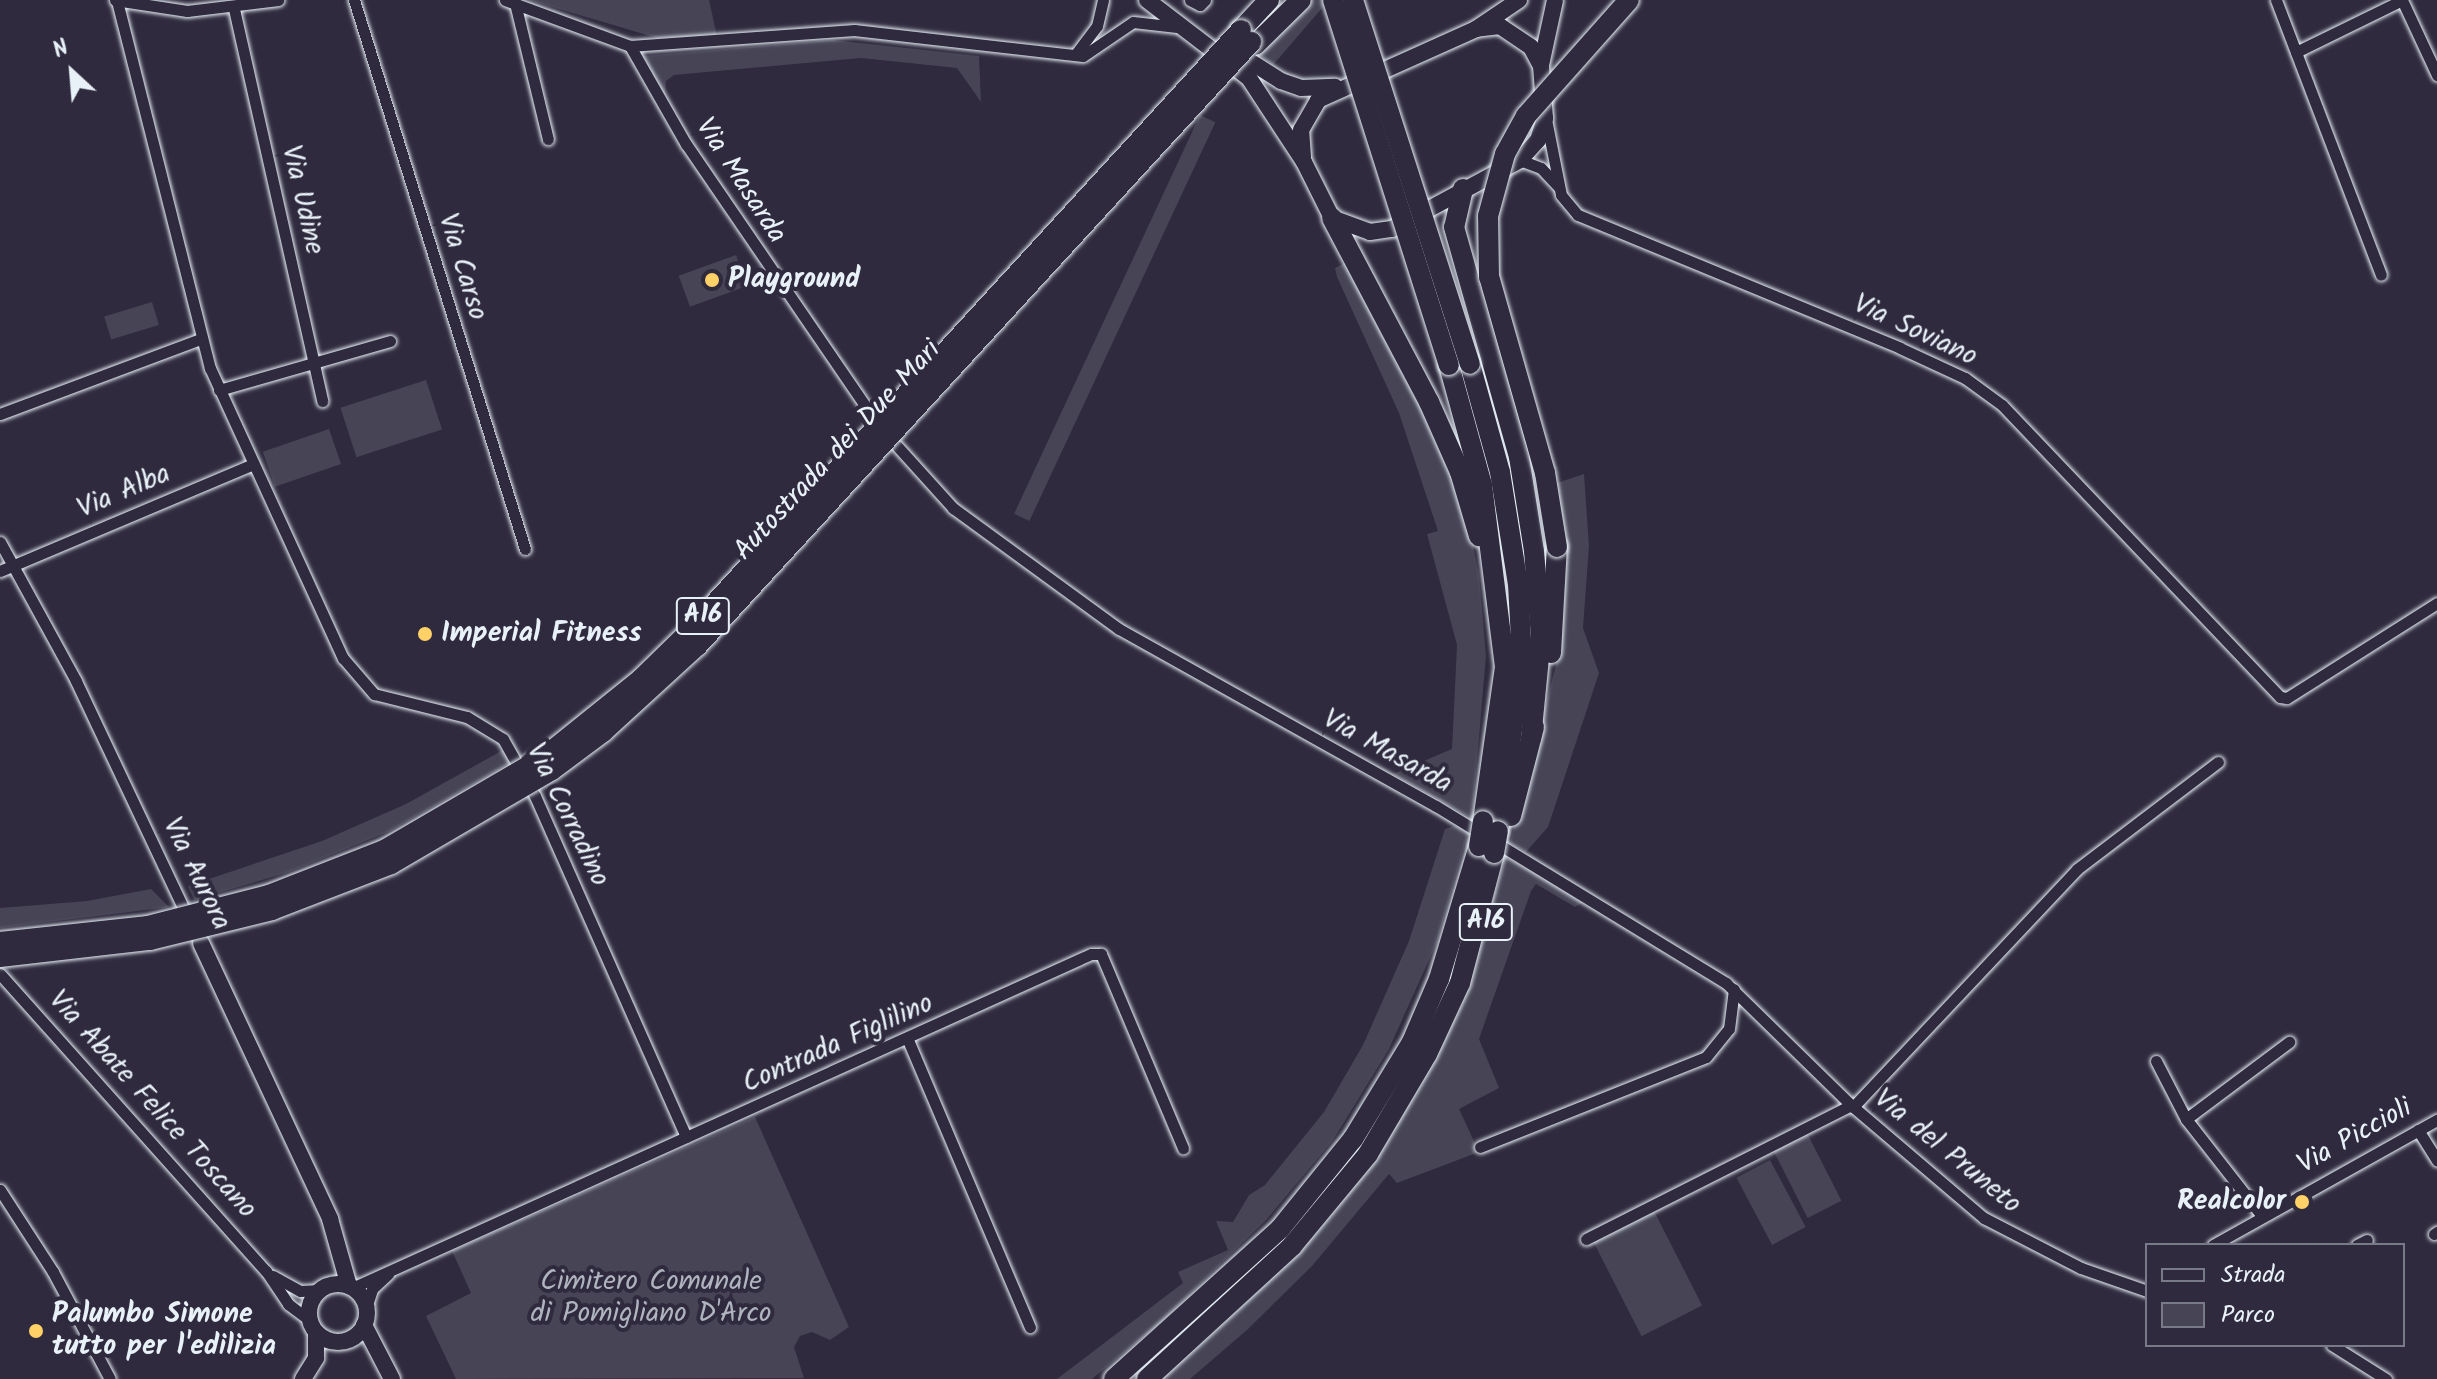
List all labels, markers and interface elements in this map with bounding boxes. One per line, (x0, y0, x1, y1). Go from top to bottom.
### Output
text: N (47, 31, 75, 69)
north arrow (32, 32, 112, 112)
street label: Via Masarda (687, 112, 793, 250)
street label: Via Udine (273, 142, 331, 258)
street label: Via Carso (430, 210, 494, 324)
place label: Playground (728, 263, 860, 297)
marker: Playground (703, 271, 721, 289)
street label: Via Soviano (1848, 288, 1982, 374)
street label: Autostrada dei Due Mari (727, 334, 949, 568)
street label: Via Alba (72, 457, 176, 527)
road number: A16 (675, 594, 731, 638)
place label: Imperial Fitness (441, 617, 642, 651)
marker: Imperial Fitness (416, 625, 434, 643)
street label: Via Masarda (1317, 703, 1457, 801)
street label: Via Corradino (518, 738, 616, 892)
street label: Via Aurora (154, 812, 238, 936)
road number: A16 (1458, 900, 1514, 944)
street label: Via Abate Felice Toscano (41, 984, 263, 1226)
street label: Contrada Figlilino (737, 987, 939, 1101)
street label: Via del Pruneto (1867, 1082, 2027, 1222)
street label: Via Piccioli (2292, 1092, 2418, 1182)
place label: Realcolor (2177, 1185, 2286, 1219)
marker: Realcolor (2293, 1193, 2311, 1211)
legend (2145, 1243, 2405, 1347)
text: Strada (2221, 1256, 2285, 1295)
park label: Cimitero Comunale di Pomigliano D'Arco (530, 1265, 772, 1331)
text: Parco (2221, 1296, 2275, 1335)
place label: Palumbo Simone tutto per l'edilizia (52, 1298, 276, 1364)
marker: Palumbo Simone tutto per l'edilizia (27, 1322, 45, 1340)

